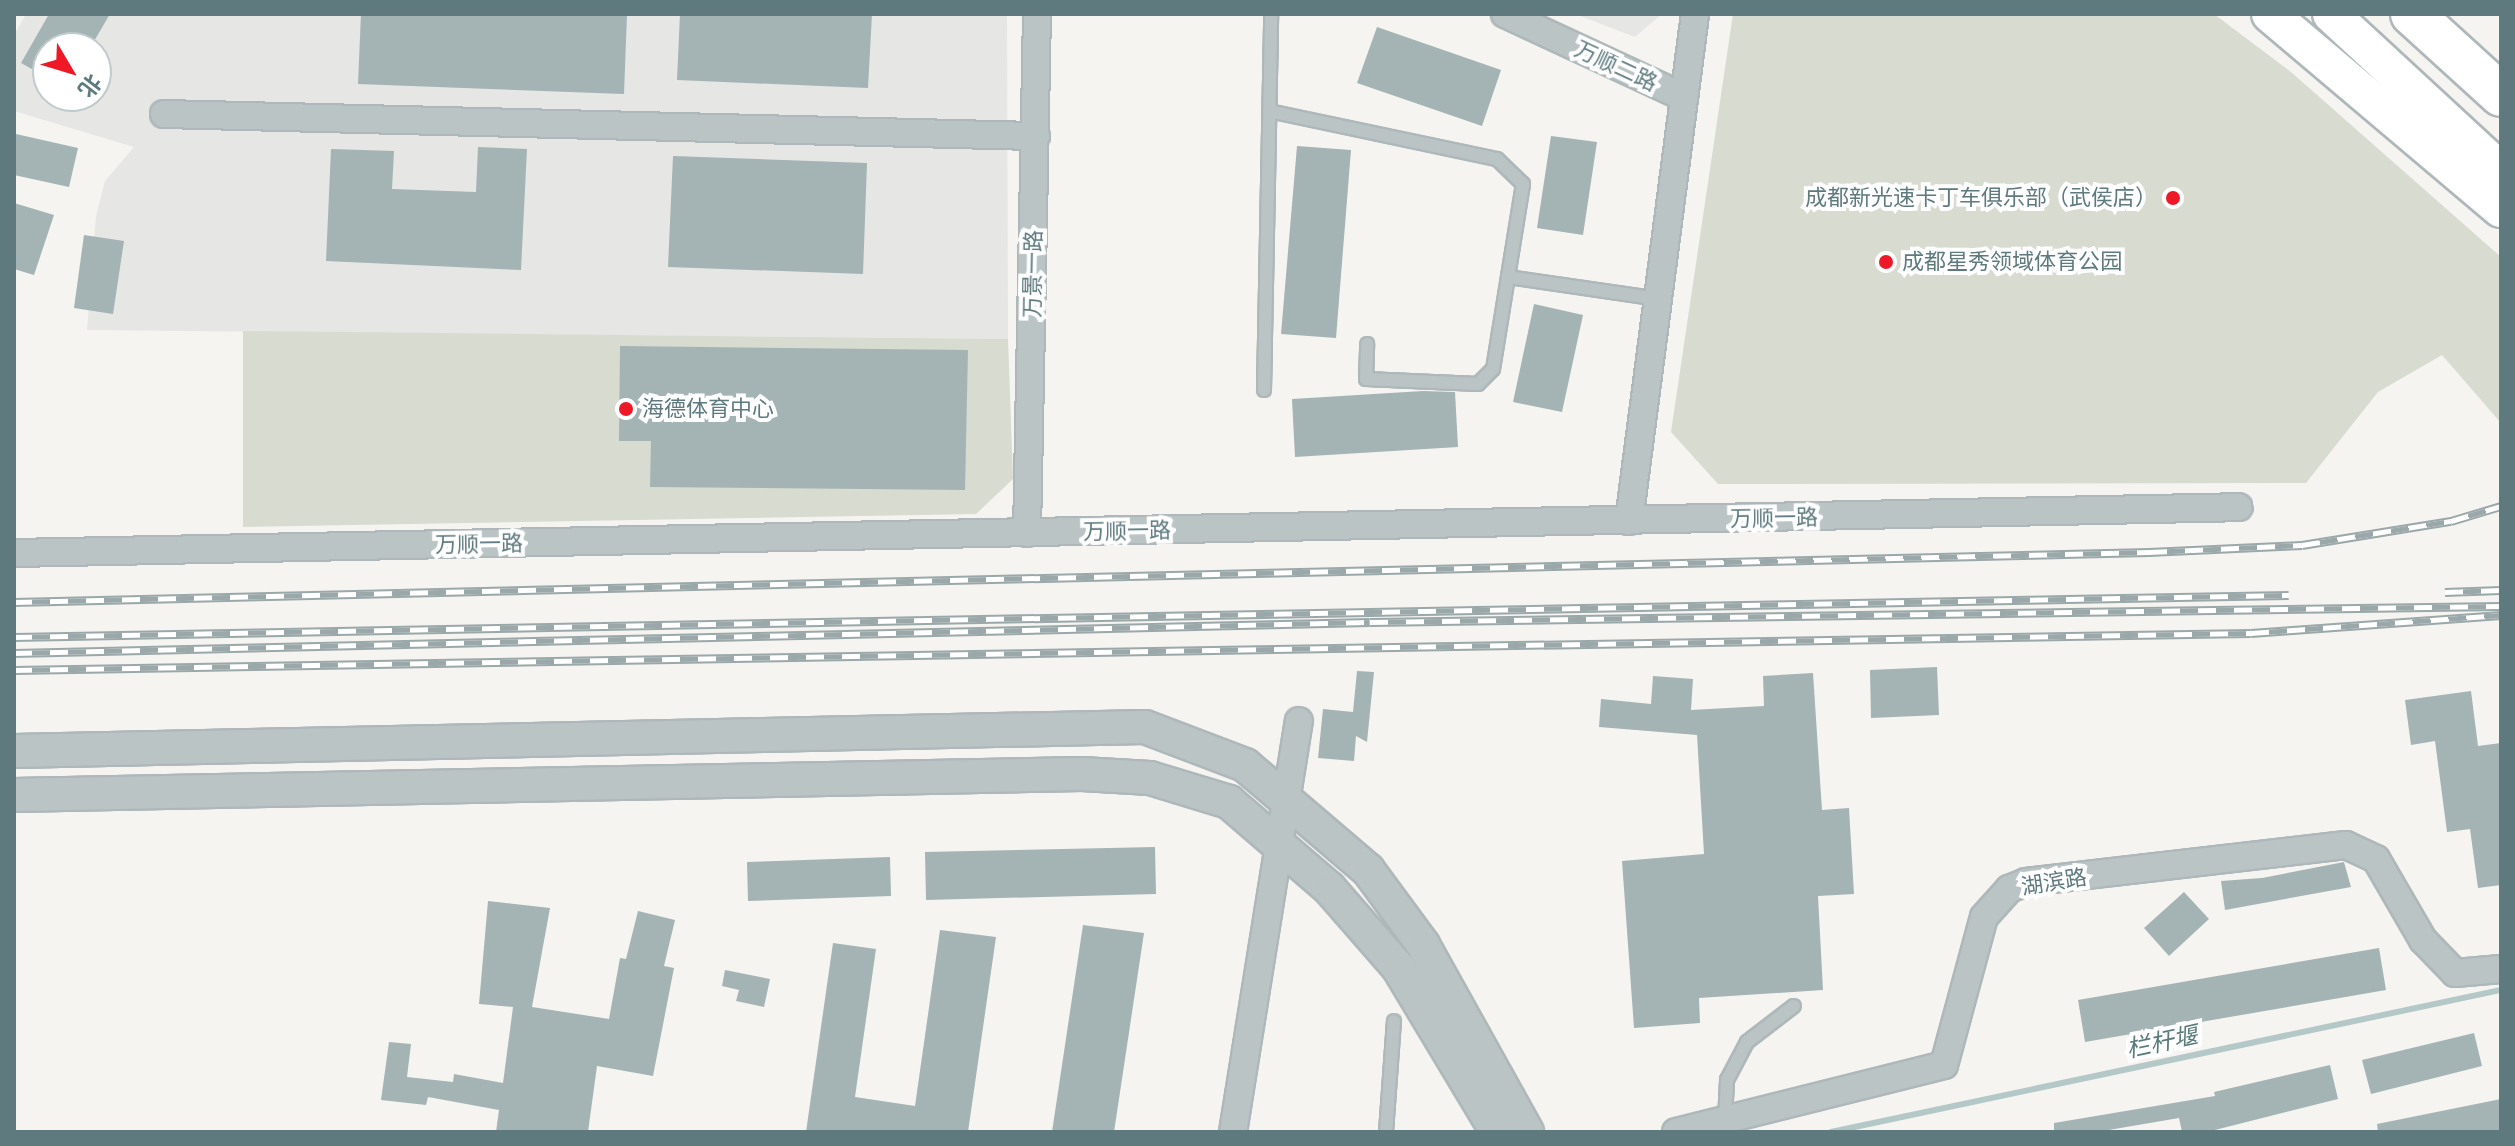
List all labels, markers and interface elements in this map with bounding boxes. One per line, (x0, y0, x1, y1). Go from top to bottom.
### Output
north arrow (32, 32, 112, 112)
street label: 万顺二路 (1571, 35, 1661, 97)
text: 北 (72, 69, 107, 103)
place label: 成都新光速卡丁车俱乐部（武侯店） (1805, 185, 2157, 211)
marker: 成都新光速卡丁车俱乐部（武侯店） (2164, 189, 2182, 207)
street label: 万景一路 (1019, 230, 1047, 318)
place label: 成都星秀领域体育公园 (1902, 249, 2122, 275)
marker: 成都星秀领域体育公园 (1877, 253, 1895, 271)
place label: 海德体育中心 (642, 396, 774, 422)
marker: 海德体育中心 (617, 400, 635, 418)
street label: 万顺一路 (1730, 504, 1818, 532)
street label: 万顺一路 (1083, 517, 1171, 545)
street label: 万顺一路 (435, 530, 523, 558)
street label: 湖滨路 (2019, 864, 2089, 900)
water label: 栏杆堰 (2124, 1021, 2200, 1065)

